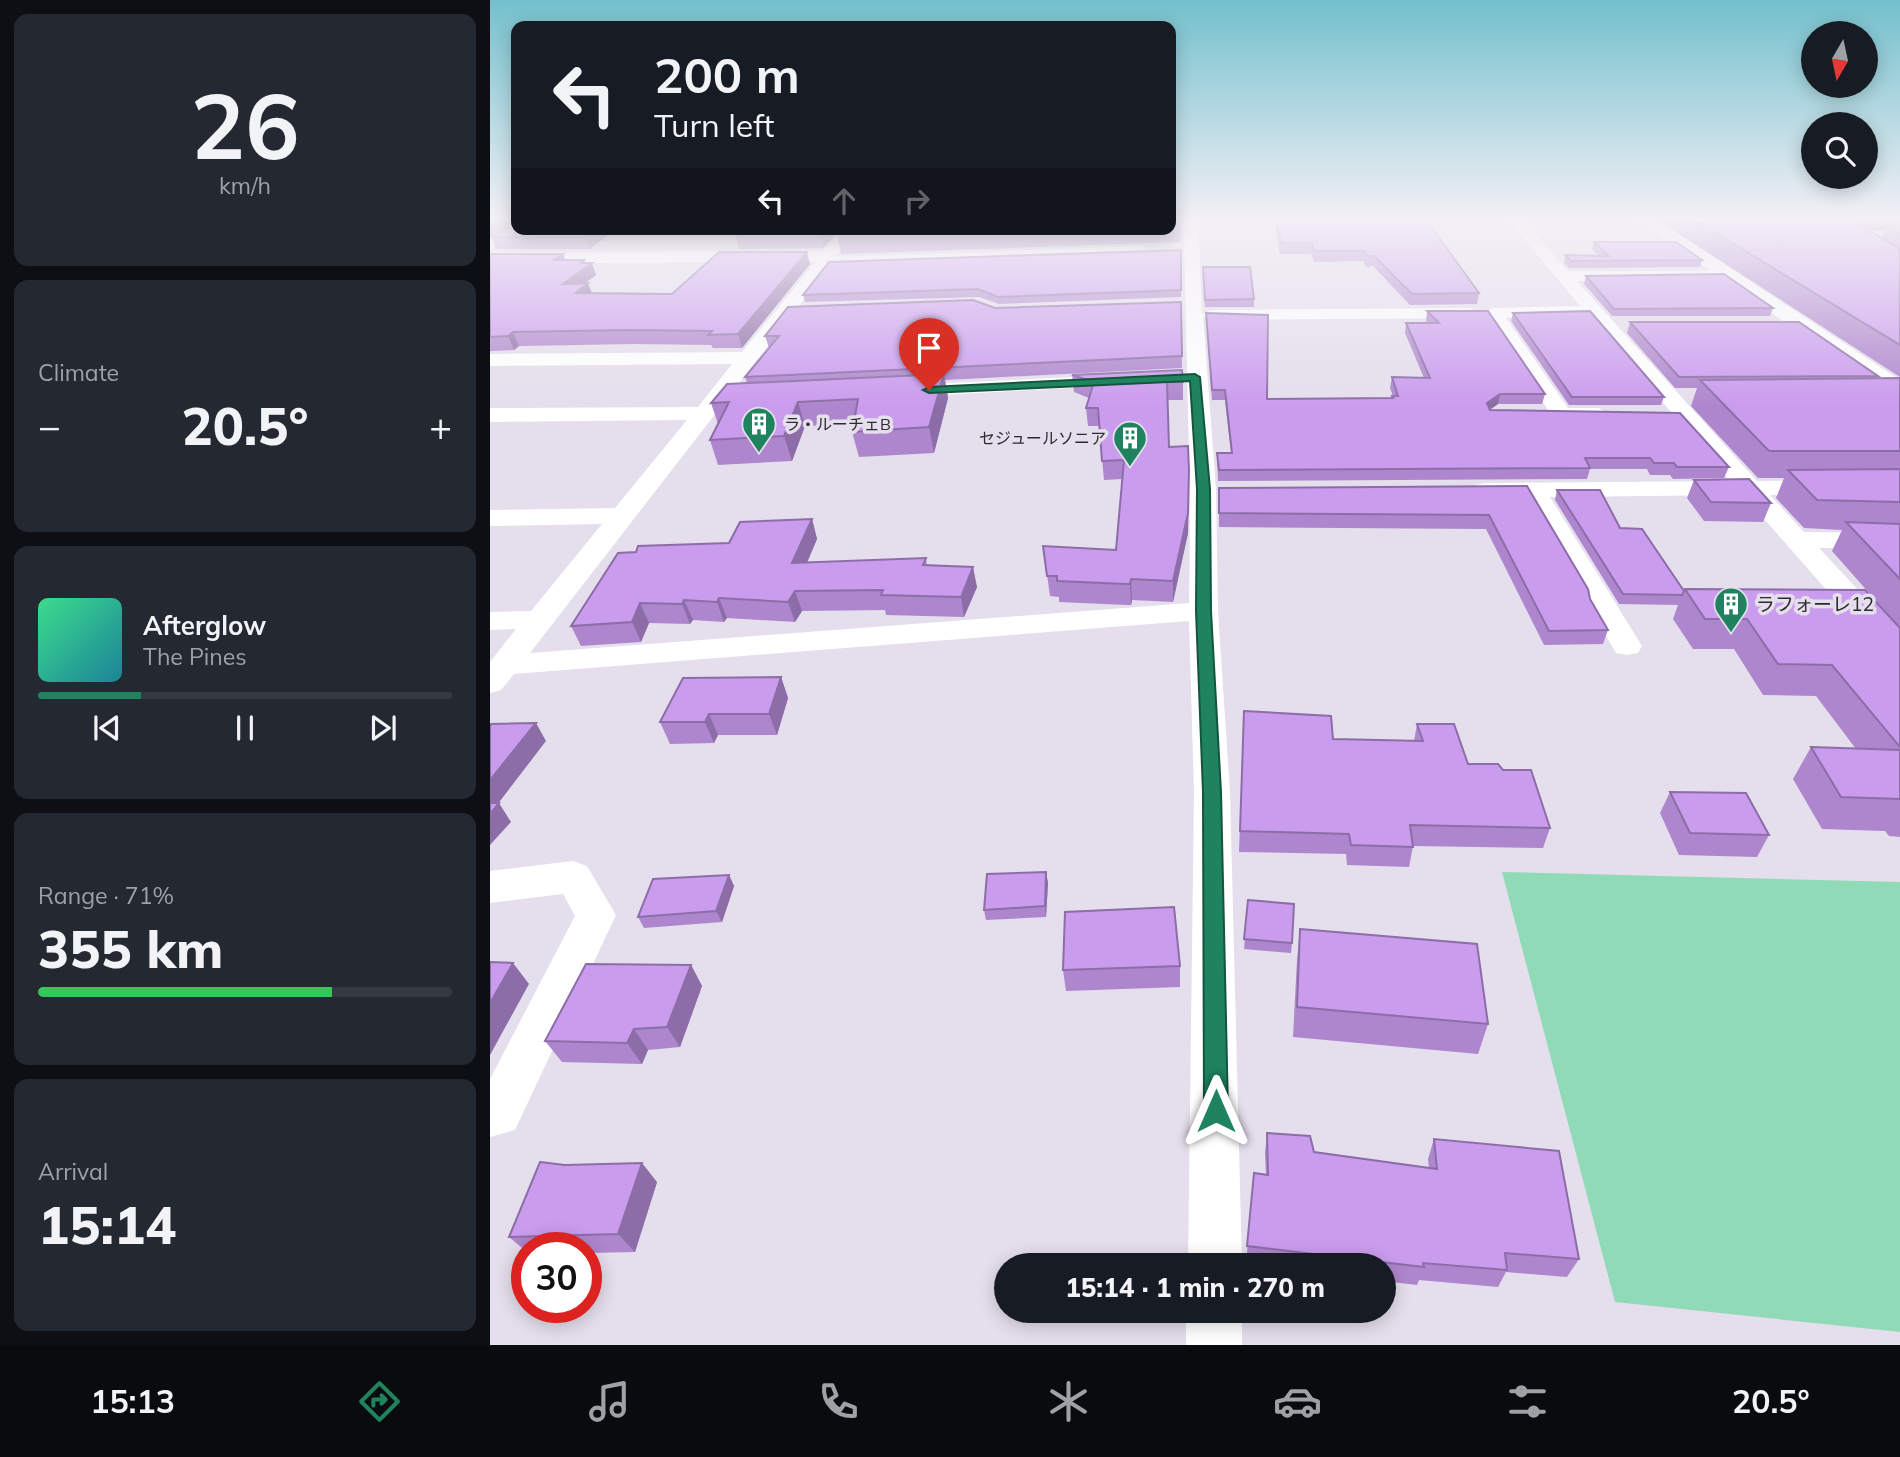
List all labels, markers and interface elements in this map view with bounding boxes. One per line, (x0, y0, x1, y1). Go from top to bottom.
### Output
north arrow (1801, 21, 1878, 98)
map controls (1801, 21, 1878, 189)
text: 200 m (654, 44, 800, 105)
icon: left (539, 49, 630, 140)
text: 26 (190, 68, 300, 182)
text: Turn left (654, 105, 774, 145)
button: search (1801, 112, 1878, 189)
text: km/h (219, 171, 271, 200)
icon: left (752, 182, 790, 220)
icon: ahead (825, 182, 863, 220)
icon: right (898, 182, 936, 220)
pin (899, 318, 959, 390)
icon: arrive (910, 329, 948, 367)
text: Climate (38, 358, 119, 387)
text: 20.5° (181, 393, 309, 458)
text: − (38, 402, 61, 450)
text: + (429, 402, 452, 450)
building icon: ラ・ルーチェB (740, 405, 778, 454)
place label: ラ・ルーチェB (784, 414, 891, 434)
building icon: セジュールソニア (1111, 419, 1149, 468)
place label: セジュールソニア (979, 428, 1106, 448)
building icon: ラフォーレ12 (1712, 585, 1750, 634)
place label: ラフォーレ12 (1756, 592, 1874, 616)
text: Afterglow (143, 609, 266, 642)
text: The Pines (143, 642, 247, 671)
icon: previous (88, 709, 126, 747)
icon: pause (226, 709, 264, 747)
icon: next (364, 709, 402, 747)
text: Range · 71% (38, 881, 174, 910)
text: 355 km (38, 916, 223, 981)
position arrow (1179, 1074, 1253, 1148)
text: Arrival (38, 1157, 108, 1186)
text: 15:14 (38, 1192, 176, 1257)
speed limit sign: 30 (511, 1232, 602, 1323)
text: 15:14 · 1 min · 270 m (1065, 1271, 1325, 1304)
icon: directions (355, 1377, 404, 1426)
icon: music (585, 1377, 634, 1426)
icon: phone (814, 1377, 863, 1426)
icon: climate (1044, 1377, 1093, 1426)
icon: car (1273, 1377, 1322, 1426)
icon: filters (1503, 1377, 1552, 1426)
text: 15:13 (90, 1381, 175, 1421)
text: 20.5° (1732, 1381, 1810, 1421)

